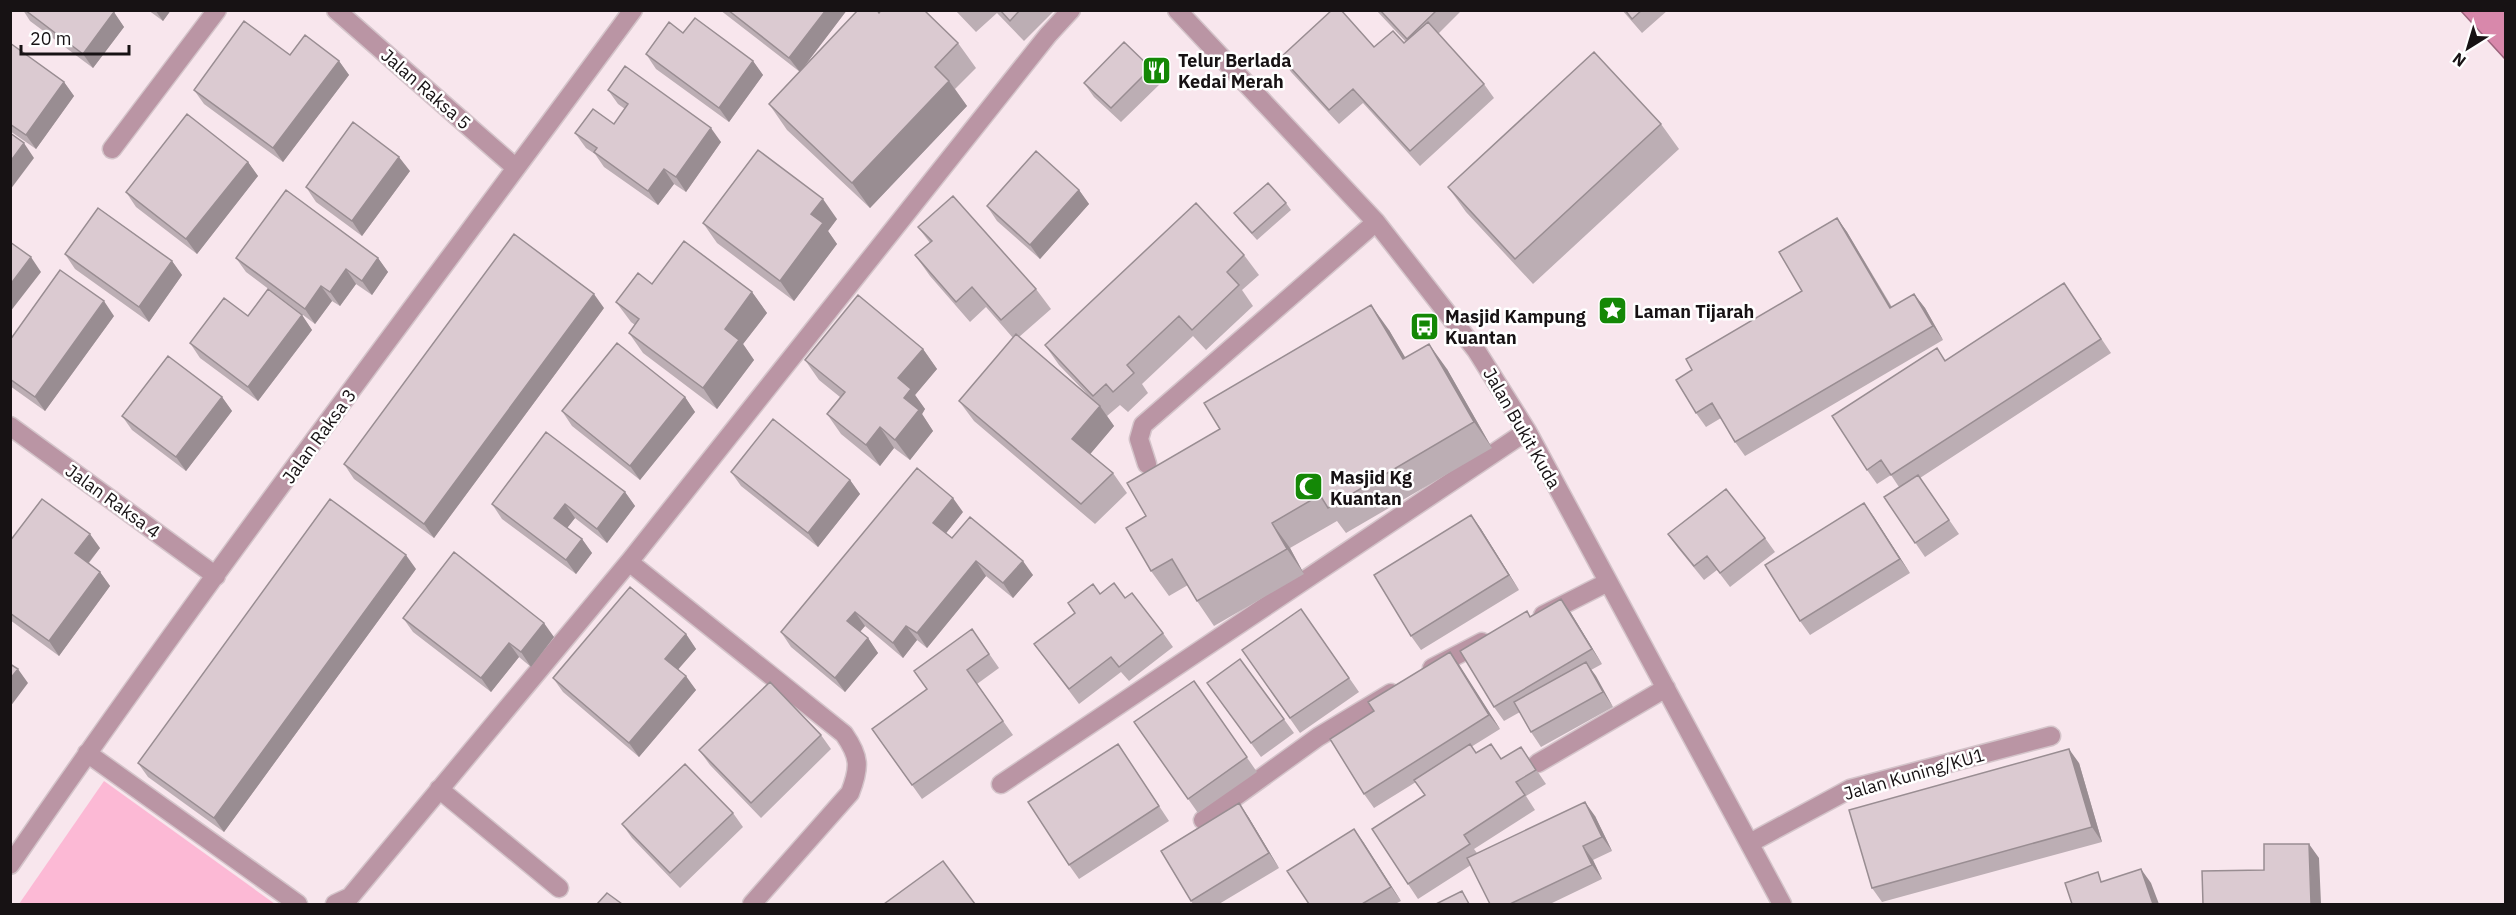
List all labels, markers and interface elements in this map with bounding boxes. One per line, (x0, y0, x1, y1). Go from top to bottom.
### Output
scale bar (21, 18, 129, 56)
north arrow (2438, 18, 2498, 78)
text: 20 m (30, 27, 72, 50)
street label: Jalan Raksa 5 (376, 44, 476, 134)
place label: Telur Berlada Kedai Merah (1178, 49, 1291, 93)
text: N (2448, 49, 2470, 71)
restaurant icon: Telur Berlada Kedai Merah (1141, 54, 1173, 86)
place icon: Laman Tijarah (1597, 295, 1629, 327)
place label: Laman Tijarah (1634, 300, 1754, 323)
place label: Masjid Kampung Kuantan (1445, 305, 1586, 349)
bus stop icon: Masjid Kampung Kuantan (1408, 310, 1440, 342)
street label: Jalan Bukit Kuda (1478, 363, 1566, 493)
street label: Jalan Raksa 3 (277, 384, 361, 488)
street label: Jalan Raksa 4 (61, 459, 165, 543)
place label: Masjid Kg Kuantan (1330, 466, 1412, 510)
mosque icon: Masjid Kg Kuantan (1293, 471, 1325, 503)
street label: Jalan Kuning/KU1 (1841, 743, 1987, 805)

